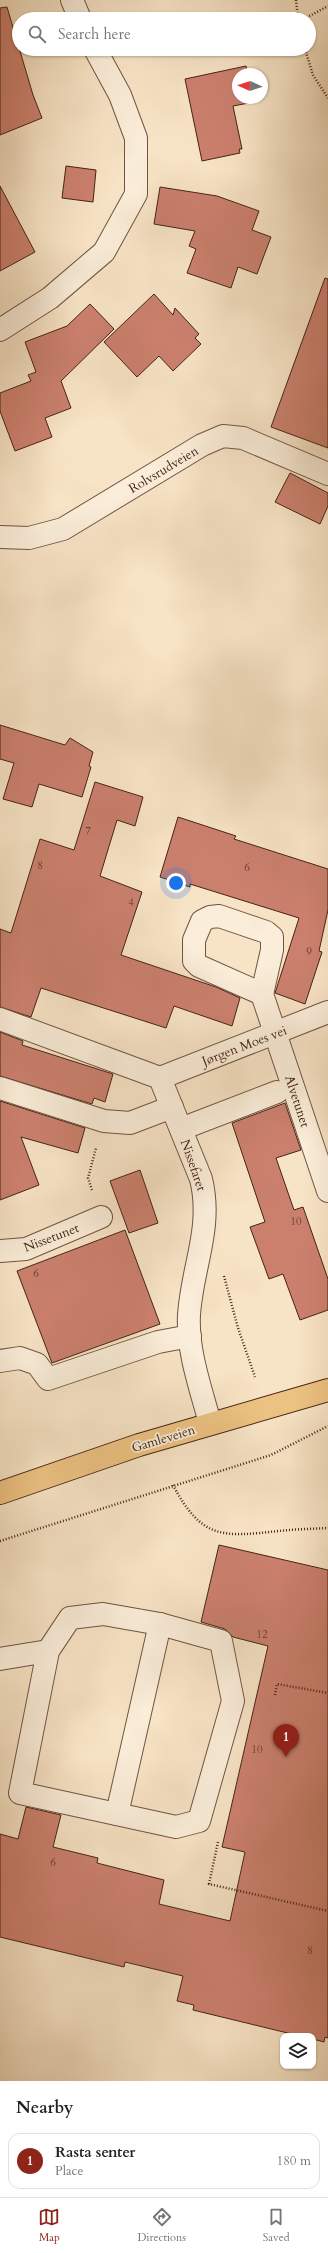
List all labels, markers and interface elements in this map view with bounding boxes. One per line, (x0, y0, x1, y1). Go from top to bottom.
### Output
search box (12, 12, 316, 56)
icon: search (26, 23, 48, 45)
text: Search here (58, 24, 131, 44)
north arrow (232, 68, 268, 104)
street label: Rolvsrudveien (125, 442, 202, 498)
house number: 7 (85, 823, 91, 838)
house number: 8 (37, 858, 43, 873)
house number: 6 (244, 860, 250, 875)
your location (166, 873, 186, 893)
house number: 4 (128, 895, 134, 910)
house number: 9 (306, 944, 312, 959)
street label: Jørgen Moes vei (197, 1021, 290, 1071)
street label: Alvetunet (280, 1073, 314, 1130)
street label: Nissefaret (176, 1137, 210, 1194)
house number: 10 (290, 1214, 302, 1229)
street label: Nissetunet (21, 1219, 82, 1257)
house number: 6 (33, 1266, 39, 1281)
street label: Gamleveien (129, 1421, 198, 1457)
house number: 12 (256, 1627, 268, 1642)
pin: 1 (273, 1724, 299, 1757)
house number: 10 (251, 1742, 263, 1757)
house number: 6 (50, 1855, 56, 1870)
house number: 8 (307, 1943, 313, 1958)
map controls (280, 2033, 316, 2069)
button: layers (280, 2033, 316, 2069)
text: Nearby (16, 2096, 73, 2119)
text: Rasta senter (55, 2142, 135, 2162)
text: 1 (27, 2152, 33, 2170)
text: 180 m (277, 2152, 311, 2170)
text: Place (55, 2162, 83, 2180)
tab: Map (38, 2206, 60, 2245)
tab: Directions (137, 2206, 186, 2245)
tab: Saved (263, 2206, 290, 2245)

